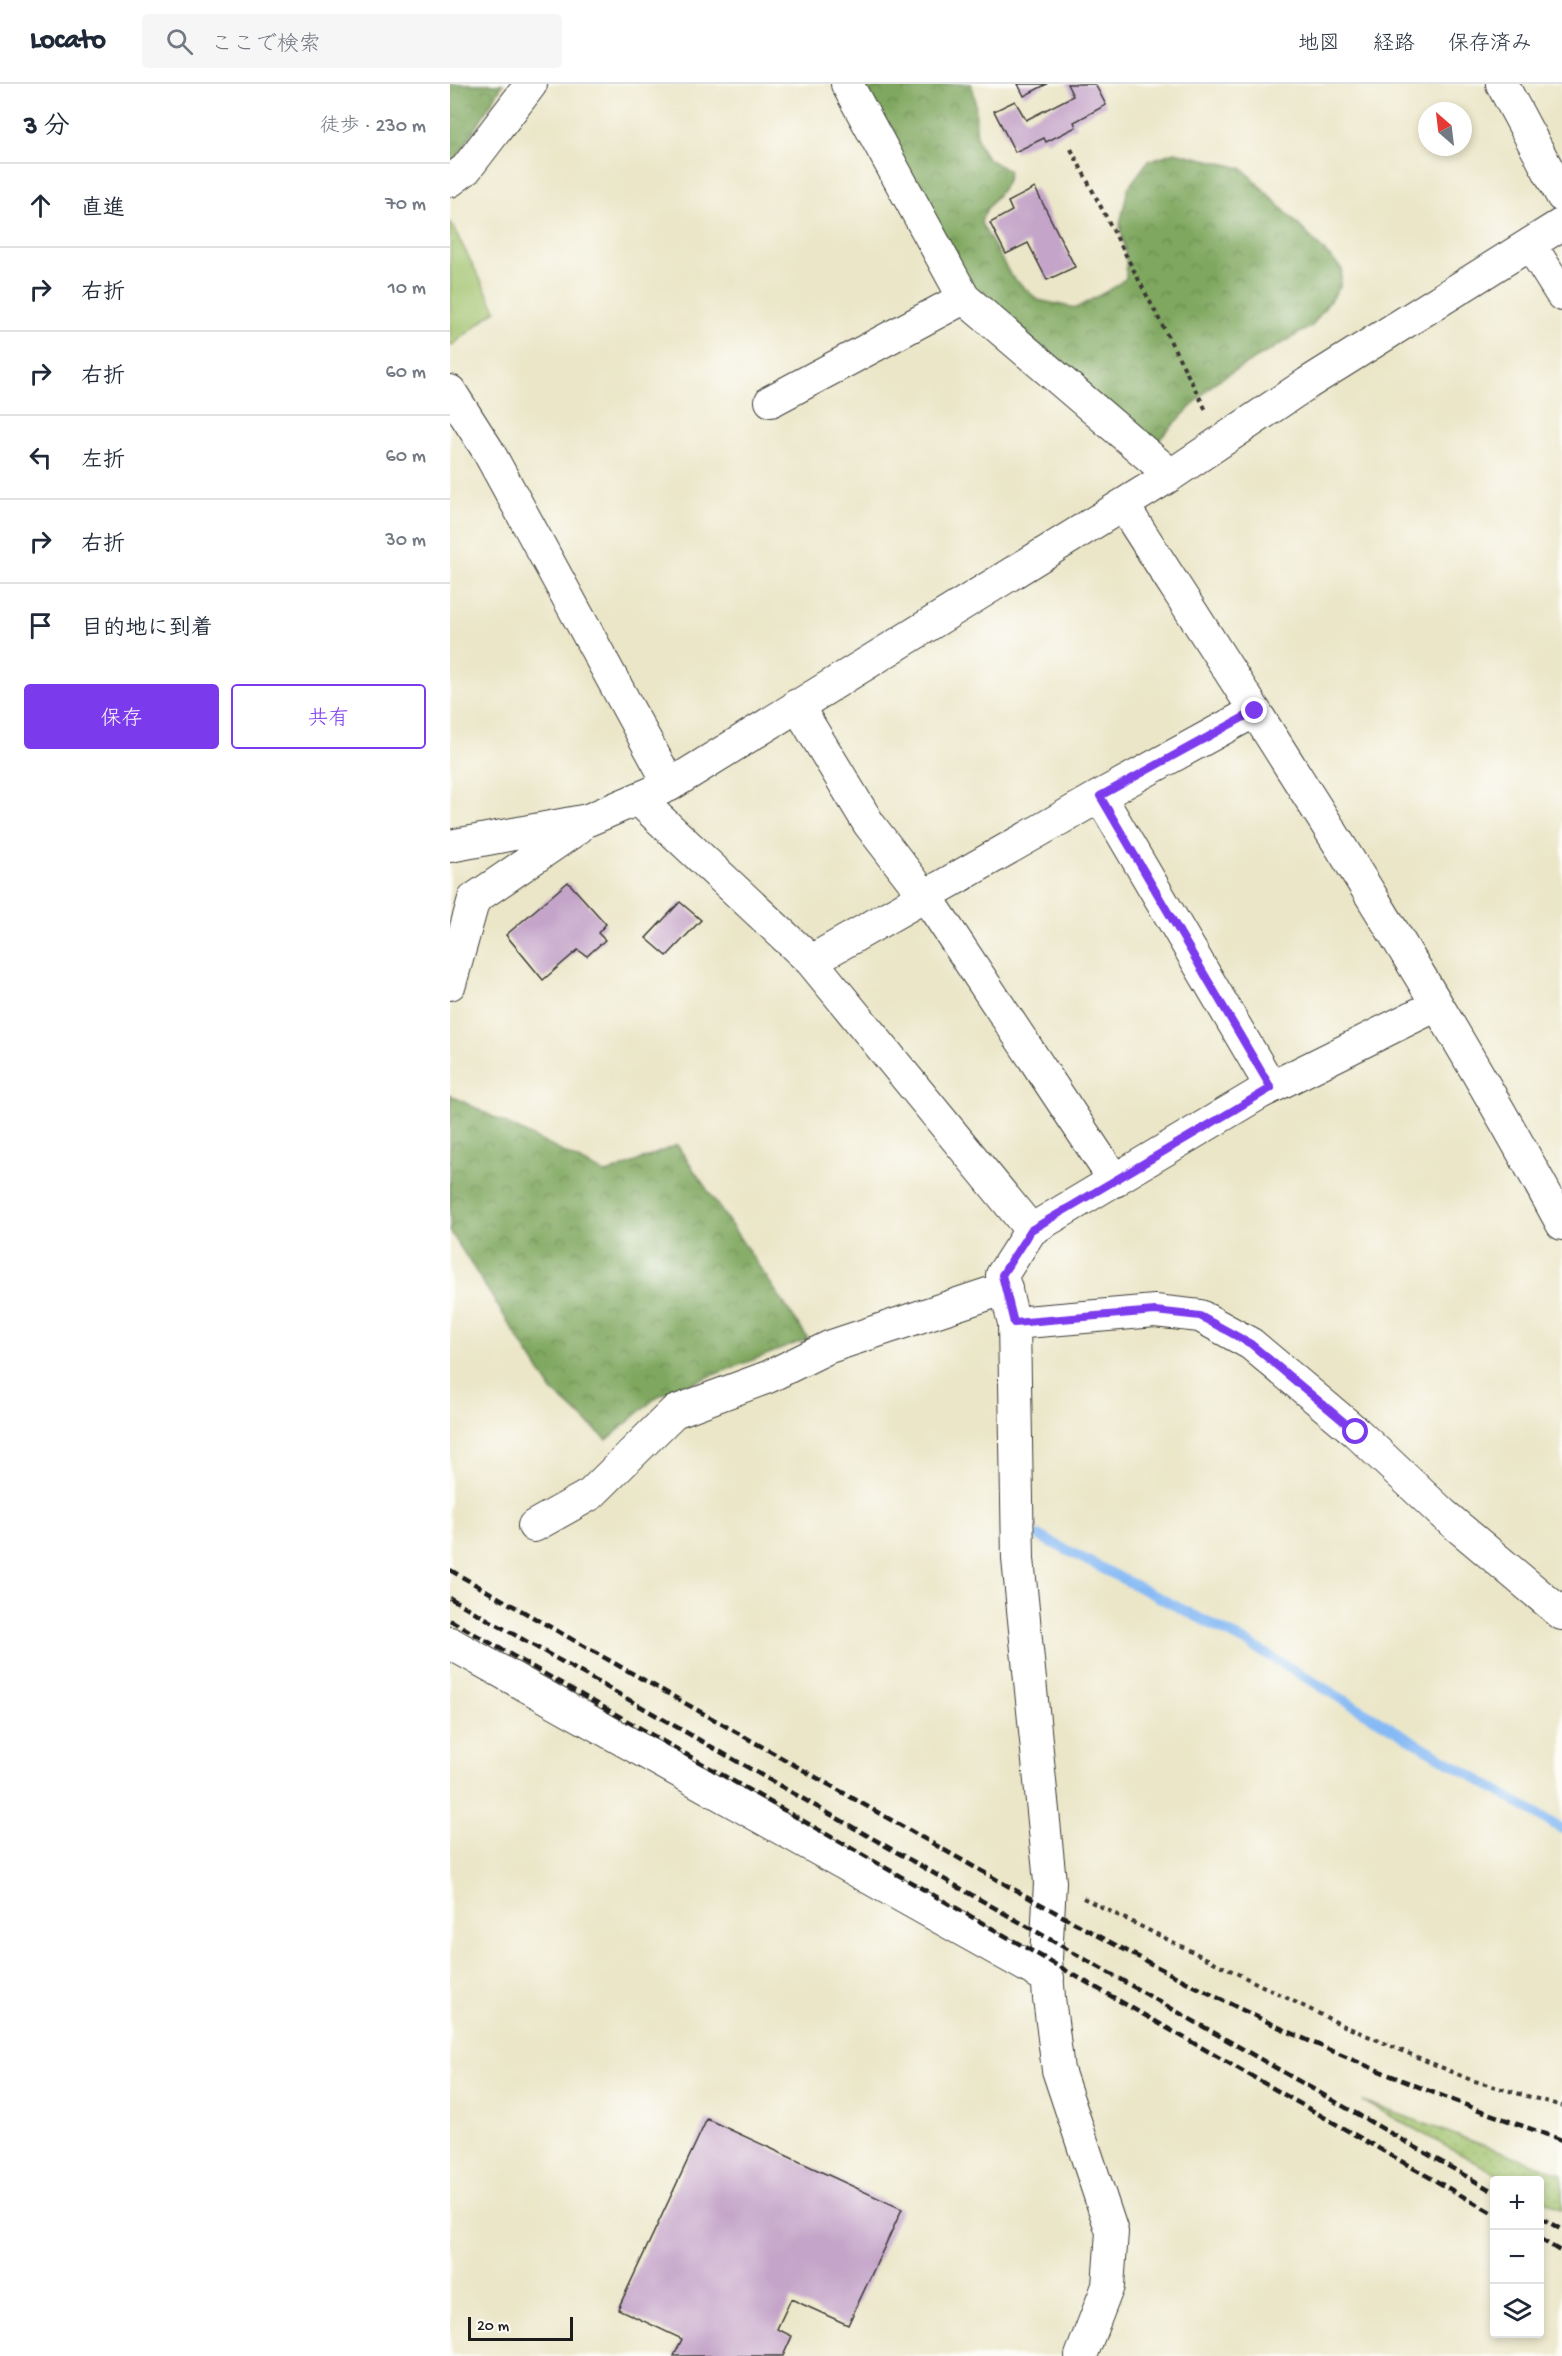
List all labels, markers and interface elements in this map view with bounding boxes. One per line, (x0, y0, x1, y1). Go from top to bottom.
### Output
search box (142, 14, 562, 68)
text: Locato (30, 25, 106, 58)
icon: search (163, 25, 196, 58)
text: ここで検索 (211, 33, 321, 59)
text: 地図 (1298, 33, 1340, 58)
text: 経路 (1373, 33, 1415, 58)
text: 保存済み (1448, 33, 1532, 58)
north arrow (1418, 102, 1472, 156)
text: 3 分 (24, 113, 70, 144)
text: 徒歩 · 230 m (320, 116, 426, 139)
icon: ahead (24, 189, 57, 222)
text: 70 m (385, 194, 426, 217)
text: 直進 (81, 197, 125, 223)
icon: right (24, 273, 57, 306)
text: 10 m (388, 278, 426, 301)
text: 右折 (81, 281, 125, 307)
icon: right (24, 357, 57, 390)
text: 60 m (386, 362, 426, 385)
text: 右折 (81, 365, 125, 391)
icon: left (24, 441, 57, 474)
text: 60 m (386, 446, 426, 469)
text: 左折 (81, 449, 125, 475)
icon: right (24, 525, 57, 558)
text: 30 m (385, 530, 426, 553)
text: 右折 (81, 533, 125, 559)
icon: arrive (24, 609, 57, 642)
text: 目的地に到着 (81, 617, 213, 643)
button: 保存 (24, 684, 219, 749)
button: 共有 (231, 684, 426, 749)
route end (1241, 697, 1267, 723)
route start (1342, 1418, 1368, 1444)
map controls (1490, 2176, 1544, 2338)
button: + (1490, 2176, 1544, 2230)
button: − (1490, 2230, 1544, 2284)
button: layers (1490, 2284, 1544, 2338)
scale bar (468, 2314, 573, 2342)
text: 20 m (477, 2318, 509, 2337)

